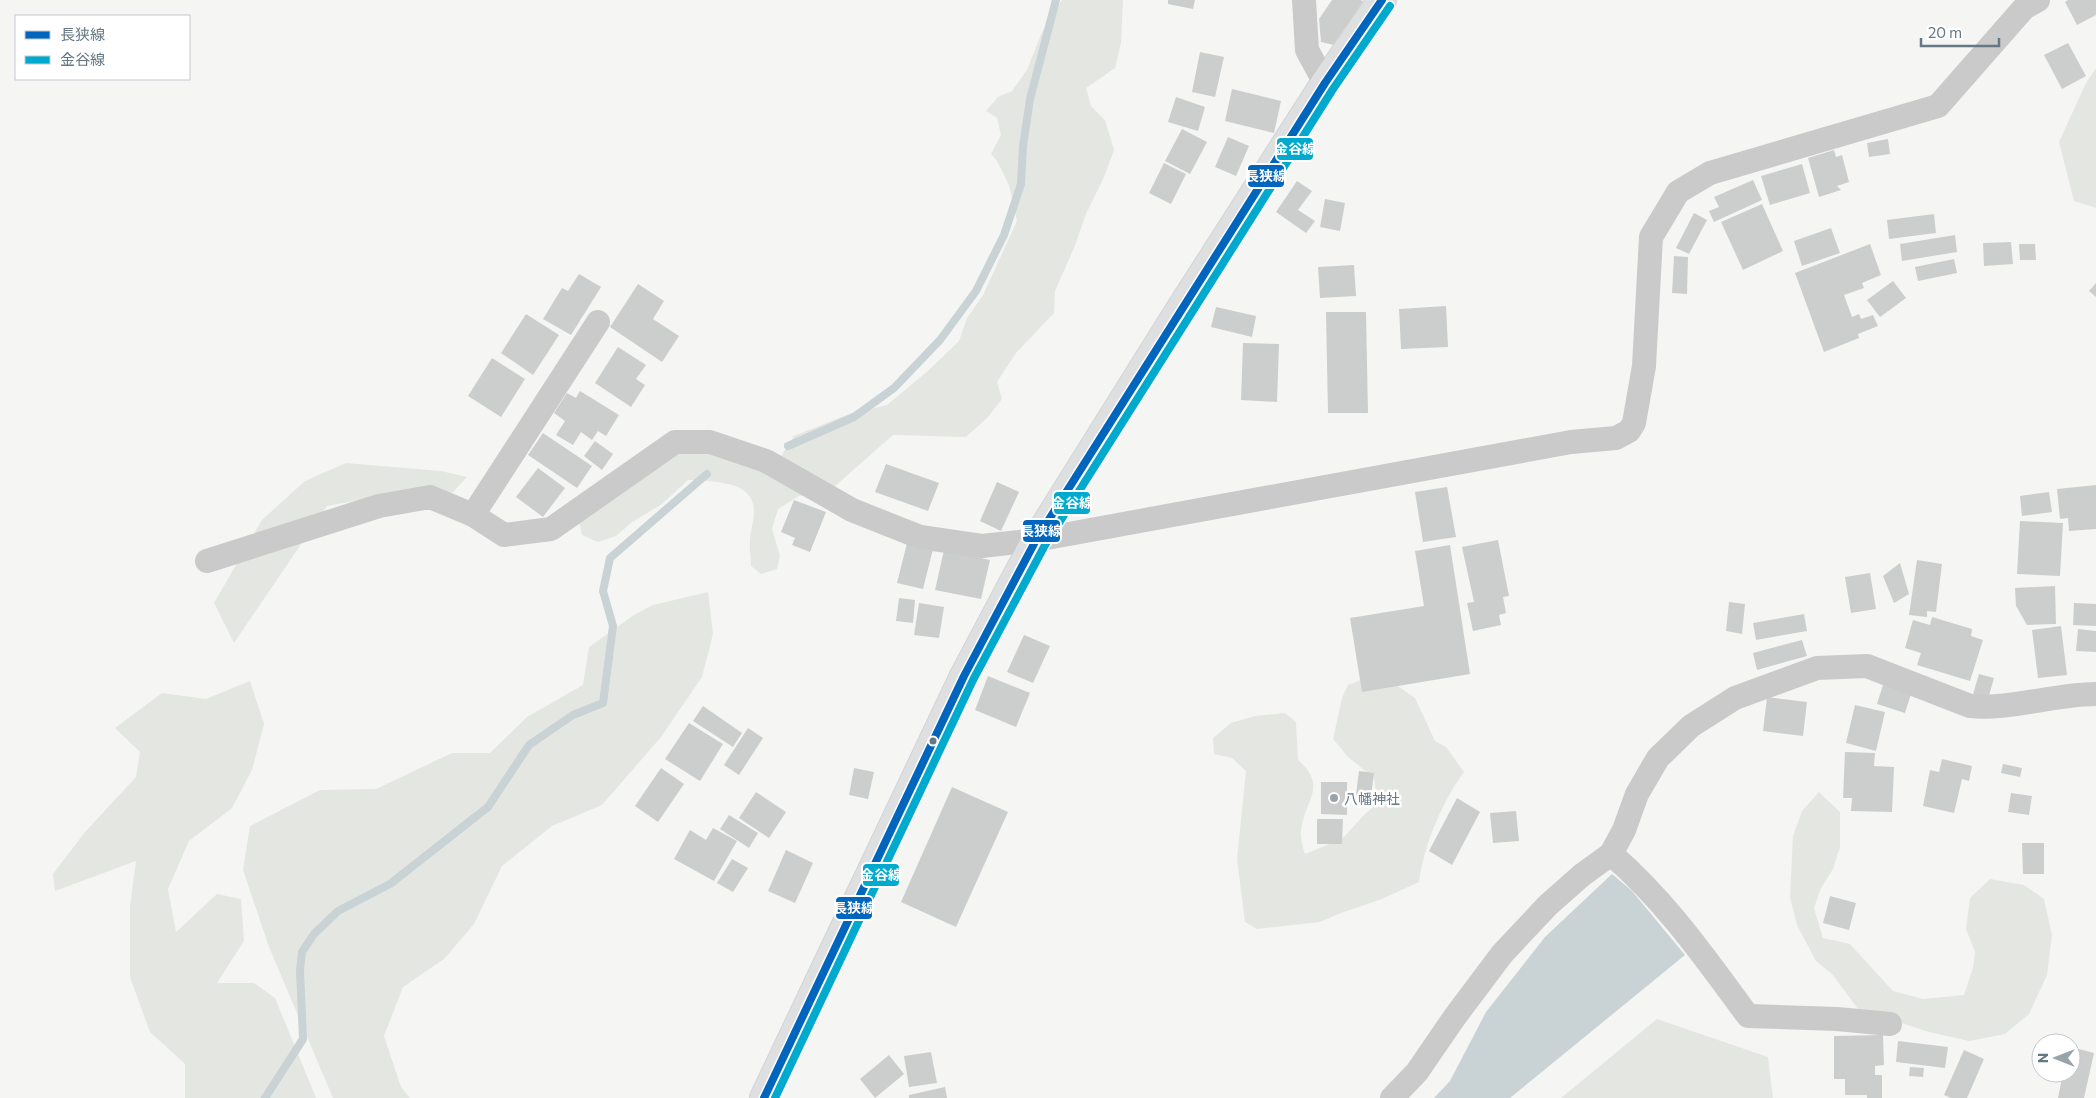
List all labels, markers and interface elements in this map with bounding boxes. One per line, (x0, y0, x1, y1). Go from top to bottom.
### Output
legend (15, 15, 190, 80)
scale bar (1921, 15, 1998, 47)
text: 20 m (1928, 23, 1962, 41)
text: 長狭線 (60, 25, 105, 43)
text: 金谷線 (60, 50, 105, 68)
line badge: 金谷線 (1276, 137, 1314, 161)
text: 金谷線 (1274, 140, 1316, 157)
line badge: 長狭線 (1247, 164, 1285, 188)
text: 長狭線 (1245, 167, 1287, 184)
line badge: 金谷線 (1053, 491, 1091, 515)
text: 金谷線 (1051, 494, 1093, 511)
line badge: 長狭線 (1022, 519, 1061, 543)
text: 長狭線 (1020, 522, 1062, 539)
unlabelled marker (928, 736, 938, 746)
place label: 八幡神社 (1344, 790, 1400, 807)
marker: 八幡神社 (1328, 792, 1340, 804)
line badge: 金谷線 (862, 863, 900, 887)
text: 金谷線 (860, 866, 902, 883)
line badge: 長狭線 (835, 896, 873, 920)
text: 長狭線 (833, 899, 875, 916)
north arrow (2031, 1033, 2081, 1083)
text: N (2034, 1053, 2051, 1063)

